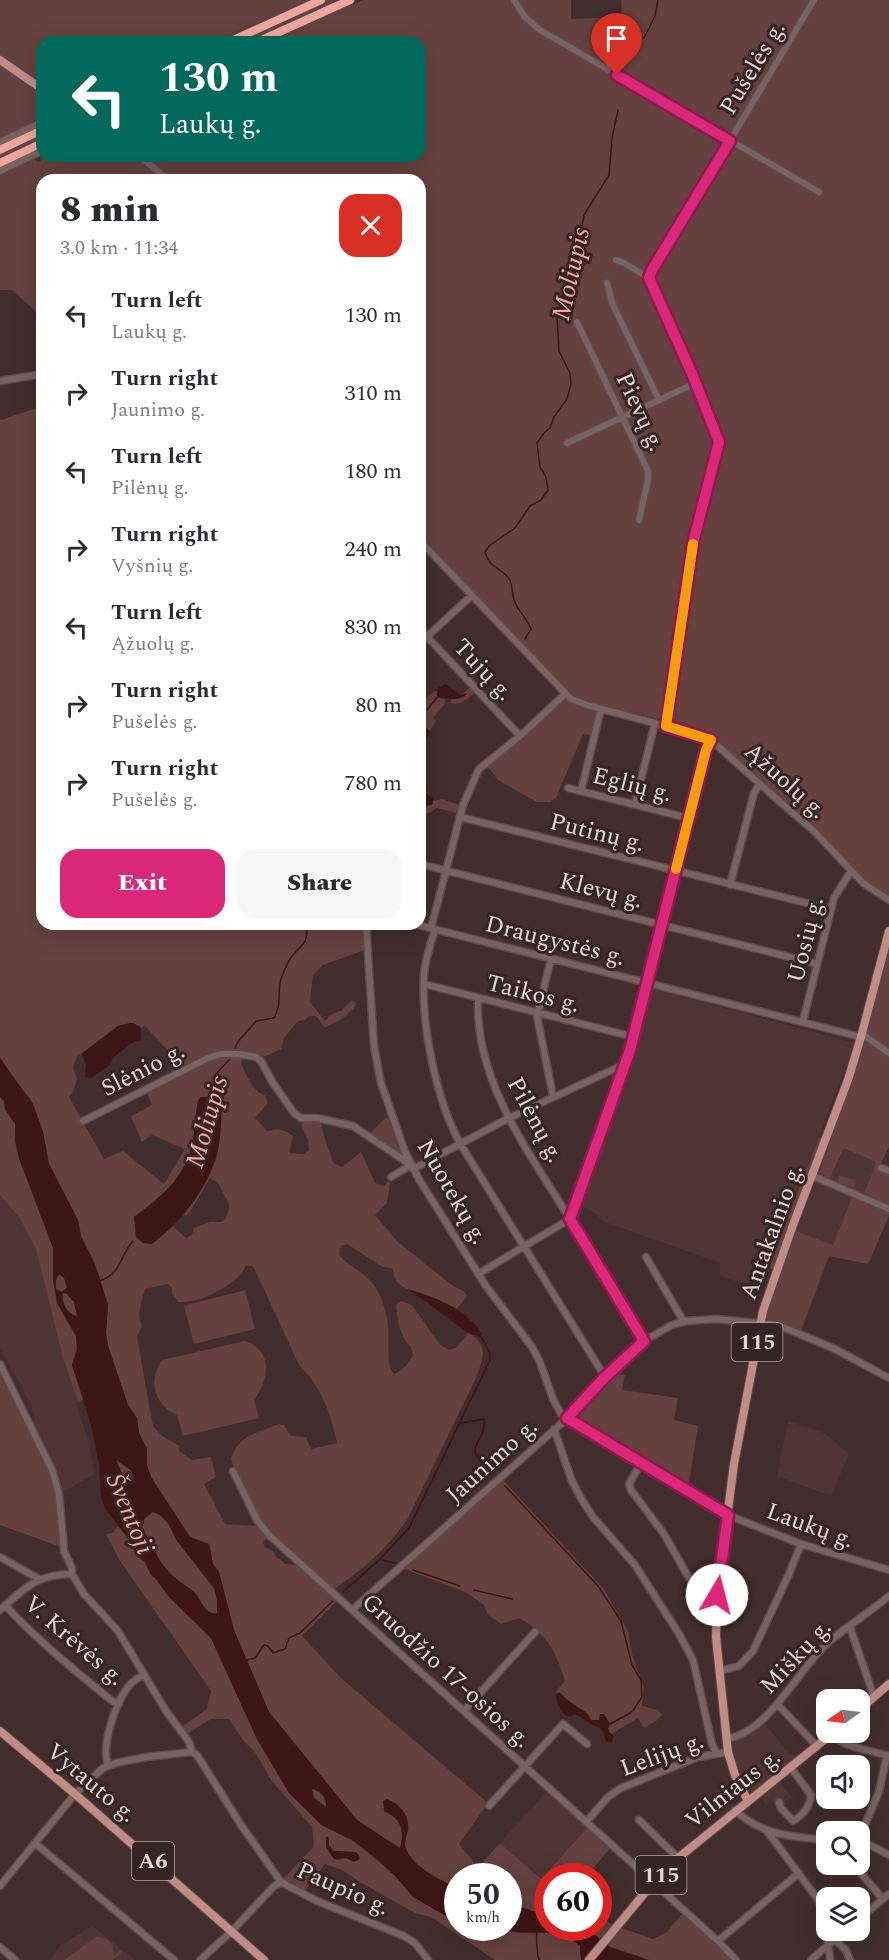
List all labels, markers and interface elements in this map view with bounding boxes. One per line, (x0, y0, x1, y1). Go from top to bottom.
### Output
pin (591, 13, 642, 75)
street label: Pušelės g. (711, 14, 795, 122)
icon: arrive (600, 22, 633, 55)
text: 130 m (159, 47, 278, 110)
icon: left (60, 60, 138, 138)
text: Laukų g. (159, 104, 262, 146)
text: 8 min (60, 183, 160, 238)
button: close (339, 194, 402, 257)
water label: Moliupis (541, 224, 601, 324)
text: 3.0 km · 11:34 (60, 233, 178, 263)
text: Turn left (111, 284, 203, 317)
icon: left (60, 299, 93, 332)
text: 130 m (345, 299, 402, 332)
text: Laukų g. (111, 317, 187, 347)
text: Turn right (111, 362, 218, 395)
street label: Pievų g. (606, 367, 674, 457)
icon: right (60, 377, 93, 410)
text: 310 m (345, 377, 402, 410)
text: Jaunimo g. (111, 395, 205, 425)
text: Turn left (111, 440, 203, 473)
icon: left (60, 455, 93, 488)
text: 180 m (345, 455, 402, 488)
text: Pilėnų g. (111, 473, 189, 503)
text: Turn right (111, 518, 218, 551)
icon: right (60, 533, 93, 566)
text: 240 m (345, 533, 402, 566)
text: Vyšnių g. (111, 551, 193, 581)
text: Turn left (111, 596, 203, 629)
icon: left (60, 611, 93, 644)
text: 830 m (345, 611, 402, 644)
text: Ąžuolų g. (111, 629, 194, 659)
street label: Tujų g. (444, 630, 522, 710)
text: Turn right (111, 674, 218, 707)
icon: right (60, 689, 93, 722)
text: 80 m (356, 689, 402, 722)
text: Pušelės g. (111, 707, 198, 737)
street label: Ąžuolų g. (736, 734, 834, 828)
text: Turn right (111, 752, 218, 785)
street label: Eglių g. (588, 758, 676, 812)
icon: right (60, 767, 93, 800)
text: 780 m (345, 767, 402, 800)
text: Pušelės g. (111, 785, 198, 815)
street label: Putinų g. (546, 804, 648, 862)
button: Exit (60, 849, 225, 918)
button: Share (237, 849, 402, 918)
street label: Klevų g. (556, 863, 646, 919)
street label: Uosių g. (778, 893, 834, 987)
street label: Draugystės g. (481, 906, 629, 976)
street label: Taikos g. (483, 965, 583, 1023)
street label: Slėnio g. (95, 1034, 191, 1106)
street label: Pilėnų g. (497, 1070, 573, 1170)
water label: Moliupis (175, 1071, 239, 1173)
street label: Nuotekų g. (407, 1133, 497, 1251)
street label: Antakalnio g. (731, 1159, 813, 1305)
road number: 115 (732, 1323, 783, 1361)
street label: Jaunimo g. (438, 1410, 546, 1512)
water label: Šventoji (95, 1467, 165, 1561)
street label: Laukų g. (761, 1493, 859, 1559)
position arrow (685, 1563, 749, 1627)
street label: Gruodžio 17-osios g. (353, 1585, 539, 1757)
street label: V. Krėvės g. (16, 1587, 132, 1695)
street label: Miškų g. (752, 1611, 840, 1703)
north arrow (816, 1689, 870, 1743)
map controls (816, 1689, 870, 1941)
street label: Lelijų g. (615, 1723, 709, 1787)
street label: Vytauto g. (38, 1734, 144, 1832)
street label: Vilniaus g. (677, 1740, 789, 1838)
button: sound (816, 1755, 870, 1809)
button: search (816, 1821, 870, 1875)
road number: A6 (132, 1842, 174, 1880)
street label: Paupio g. (291, 1853, 395, 1925)
road number: 115 (636, 1856, 686, 1894)
speed limit sign: 60 (534, 1863, 612, 1941)
text: 50 (466, 1872, 500, 1918)
button: layers (816, 1887, 870, 1941)
text: km/h (466, 1906, 500, 1929)

